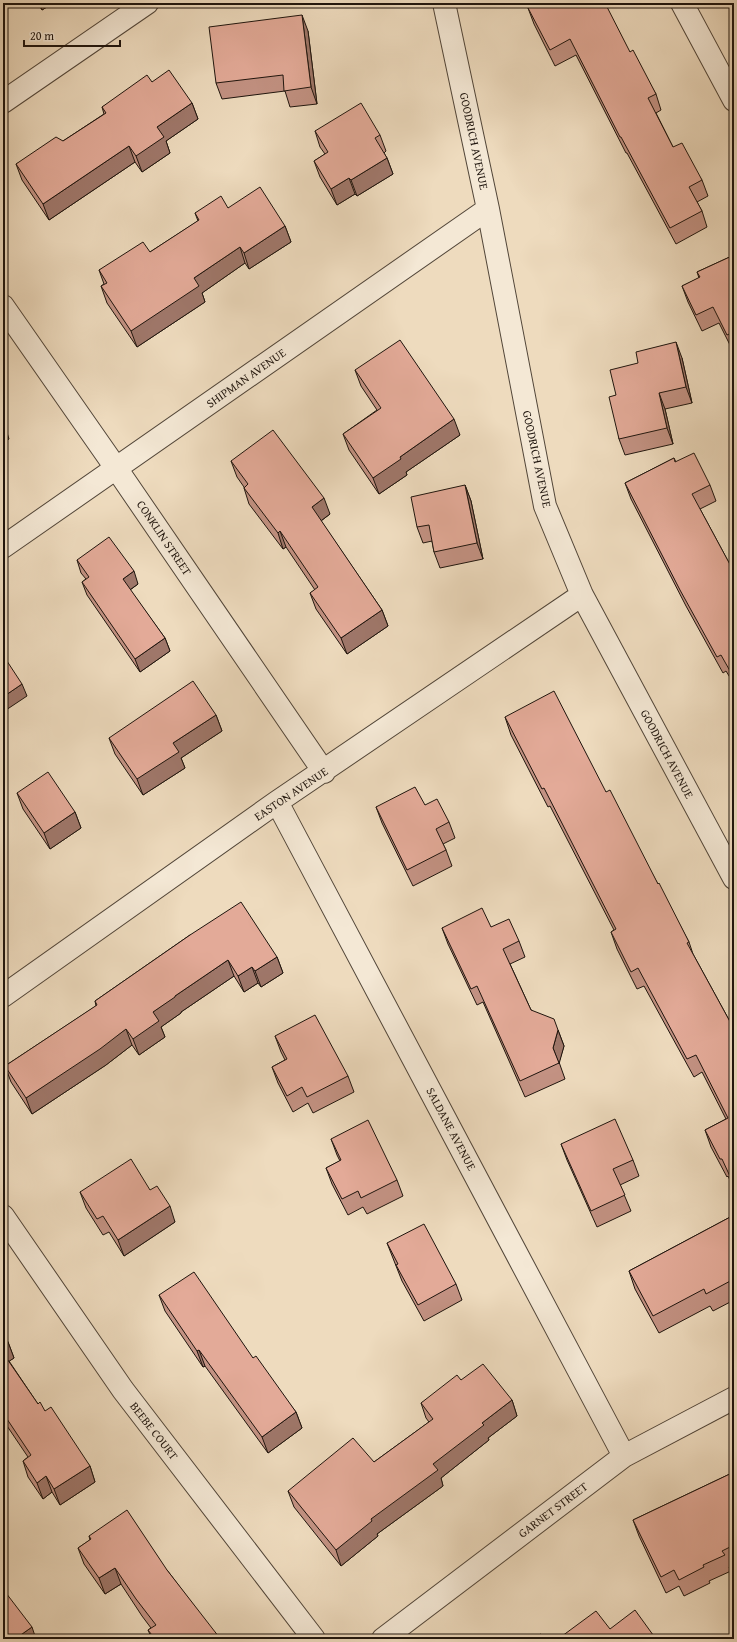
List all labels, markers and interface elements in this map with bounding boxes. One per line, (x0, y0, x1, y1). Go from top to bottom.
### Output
scale bar (24, 22, 120, 48)
text: 20 m (30, 27, 54, 44)
street label: GOODRICH AVENUE (456, 91, 493, 191)
street label: SHIPMAN AVENUE (202, 344, 289, 411)
street label: GOODRICH AVENUE (519, 409, 556, 509)
street label: CONKLIN STREET (133, 497, 196, 579)
street label: GOODRICH AVENUE (637, 706, 698, 801)
street label: EASTON AVENUE (250, 763, 331, 825)
street label: SALDANE AVENUE (422, 1084, 481, 1173)
street label: BEEBE COURT (126, 1398, 183, 1464)
street label: GARNET STREET (514, 1478, 591, 1541)

